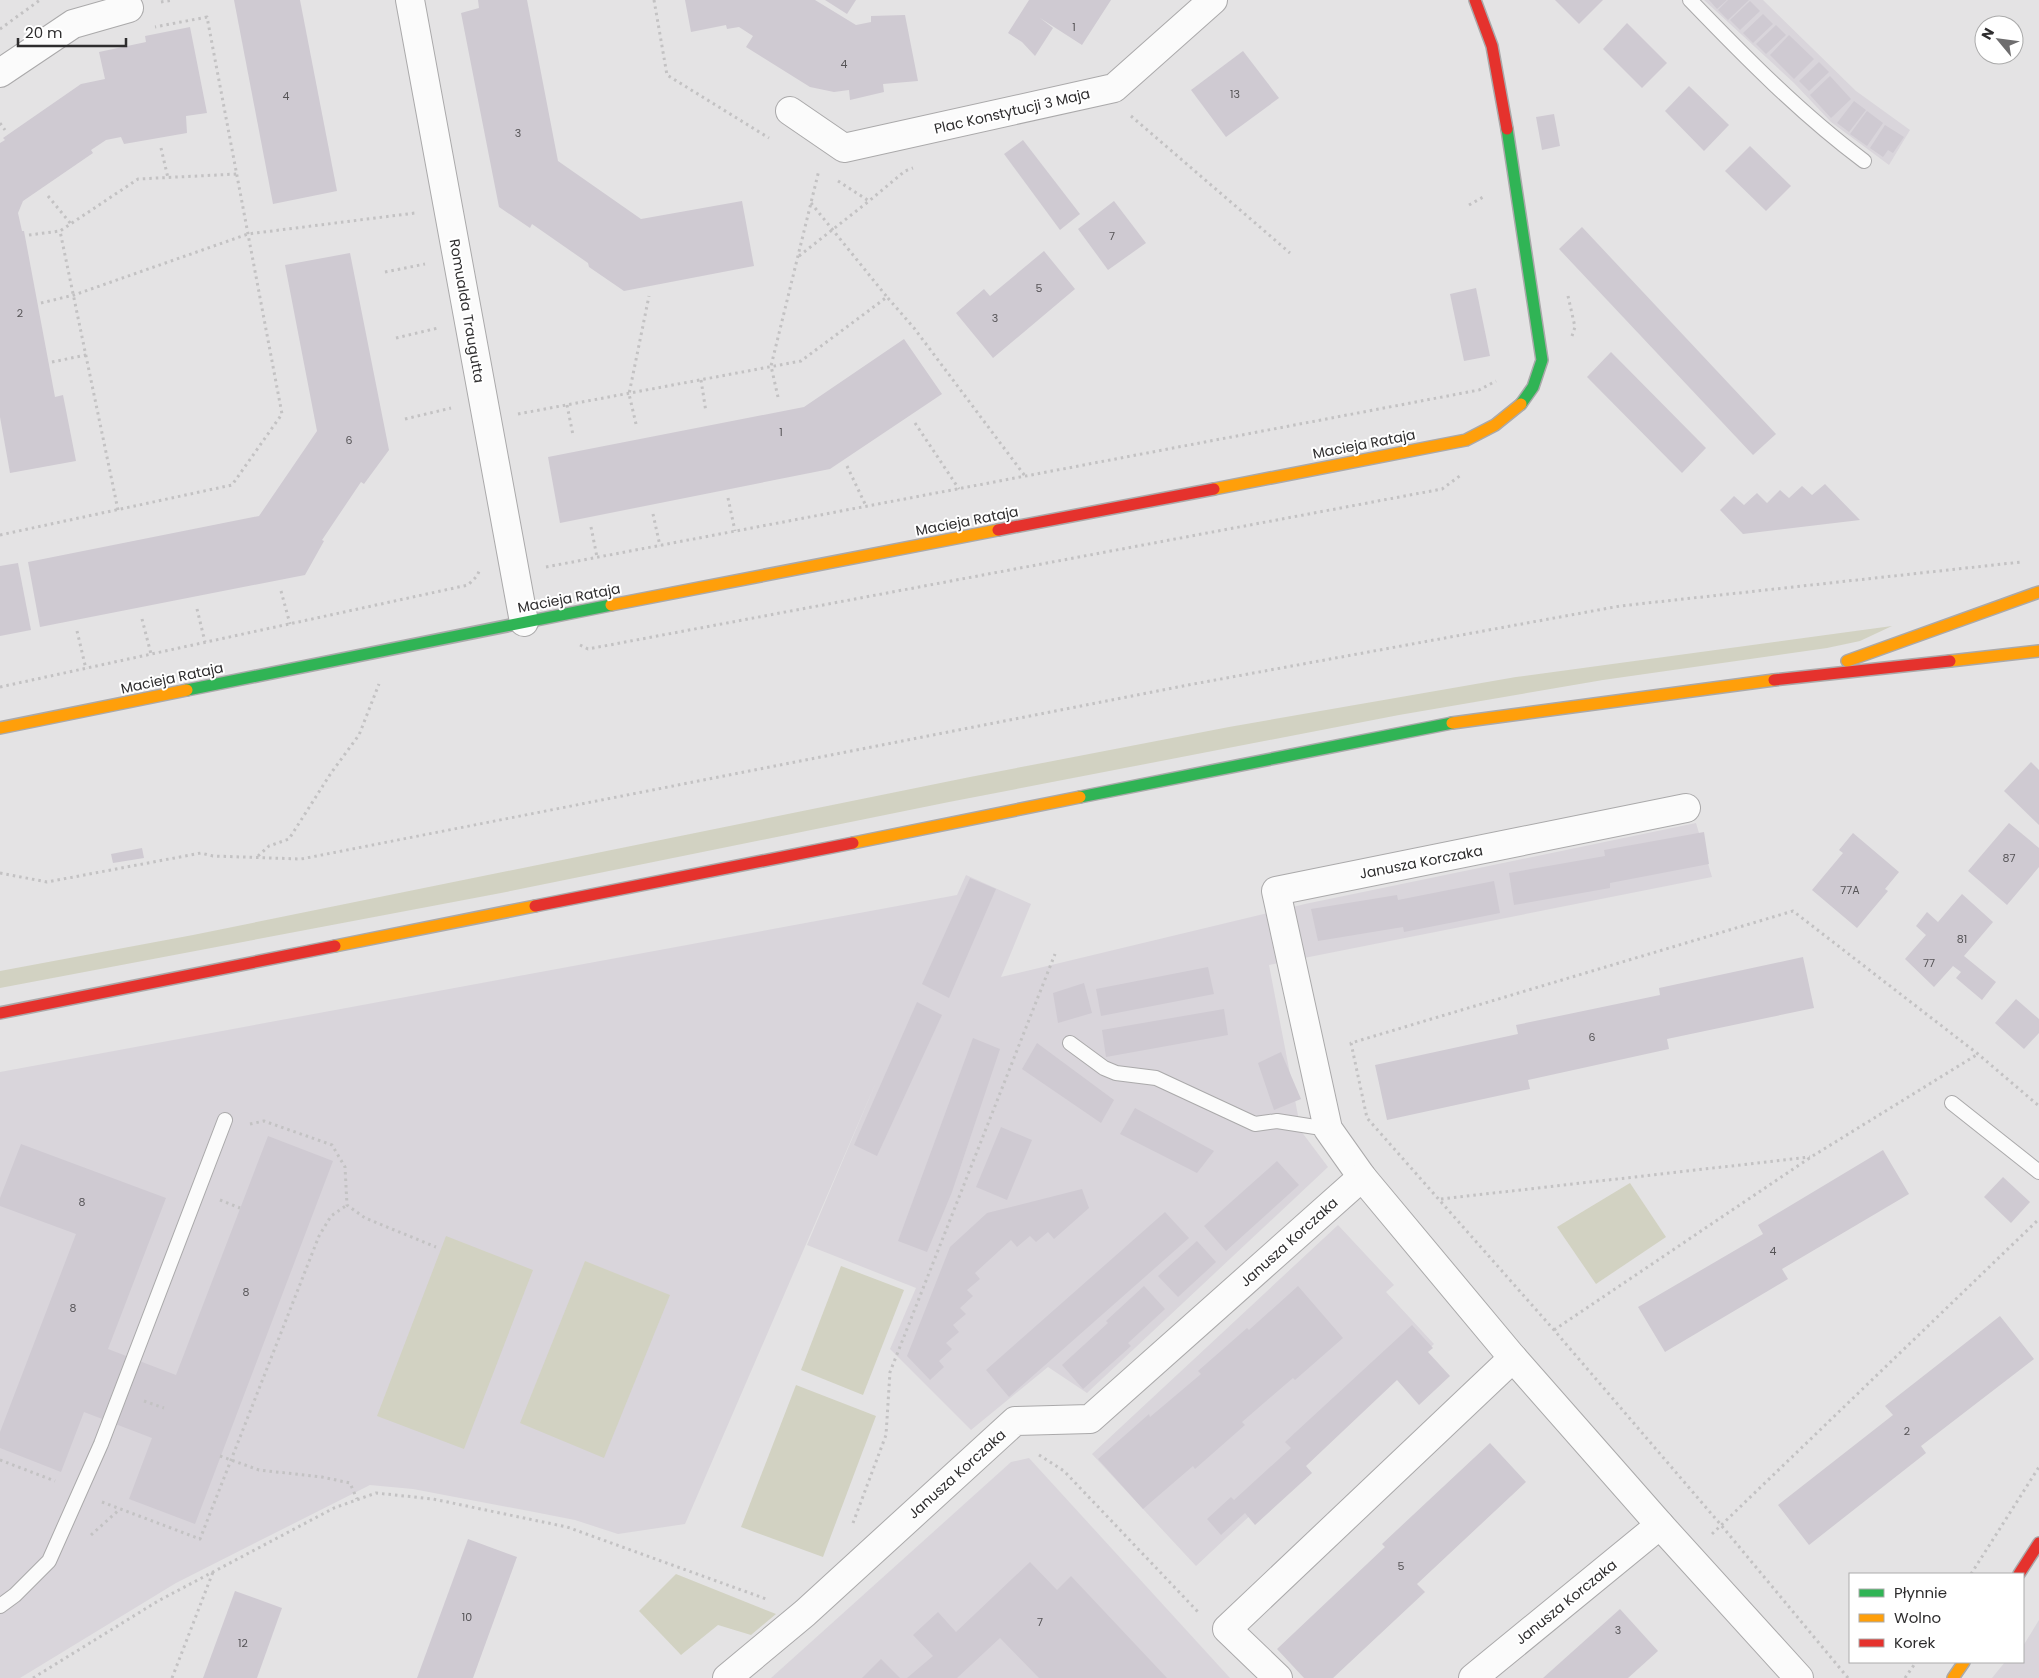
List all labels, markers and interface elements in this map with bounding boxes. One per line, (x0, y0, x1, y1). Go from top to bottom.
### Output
scale bar (18, 15, 125, 47)
north arrow (1974, 15, 2024, 65)
house number: 1 (1072, 19, 1076, 35)
text: 20 m (25, 22, 63, 43)
text: N (1976, 24, 1999, 43)
house number: 4 (841, 56, 848, 72)
street label: Plac Konstytucji 3 Maja (932, 83, 1092, 139)
house number: 13 (1230, 86, 1240, 102)
house number: 4 (283, 88, 290, 104)
house number: 3 (515, 125, 521, 141)
house number: 7 (1109, 228, 1115, 244)
street label: Romualda Traugutta (444, 238, 490, 384)
house number: 5 (1036, 280, 1043, 296)
house number: 2 (17, 305, 23, 321)
house number: 3 (992, 310, 998, 326)
house number: 1 (779, 424, 783, 440)
street label: Macieja Rataja (1311, 424, 1417, 464)
house number: 6 (346, 432, 353, 448)
street label: Macieja Rataja (914, 501, 1020, 541)
street label: Macieja Rataja (516, 578, 622, 618)
street label: Macieja Rataja (119, 657, 225, 699)
street label: Janusza Korczaka (1358, 840, 1484, 884)
house number: 87 (2003, 850, 2015, 866)
house number: 77A (1840, 882, 1860, 898)
house number: 81 (1957, 931, 1967, 947)
house number: 77 (1923, 955, 1935, 971)
house number: 6 (1589, 1029, 1596, 1045)
street label: Janusza Korczaka (1236, 1193, 1342, 1291)
house number: 8 (79, 1194, 86, 1210)
house number: 4 (1770, 1243, 1777, 1259)
house number: 8 (243, 1284, 250, 1300)
house number: 8 (70, 1300, 77, 1316)
house number: 2 (1904, 1423, 1910, 1439)
street label: Janusza Korczaka (904, 1425, 1010, 1523)
street label: Janusza Korczaka (1511, 1555, 1621, 1649)
house number: 5 (1398, 1558, 1405, 1574)
legend (1849, 1573, 2024, 1663)
text: Płynnie (1894, 1582, 1947, 1603)
text: Wolno (1894, 1607, 1941, 1628)
house number: 10 (462, 1609, 472, 1625)
house number: 7 (1037, 1614, 1043, 1630)
house number: 3 (1615, 1622, 1621, 1638)
text: Korek (1894, 1632, 1935, 1653)
house number: 12 (238, 1635, 248, 1651)

